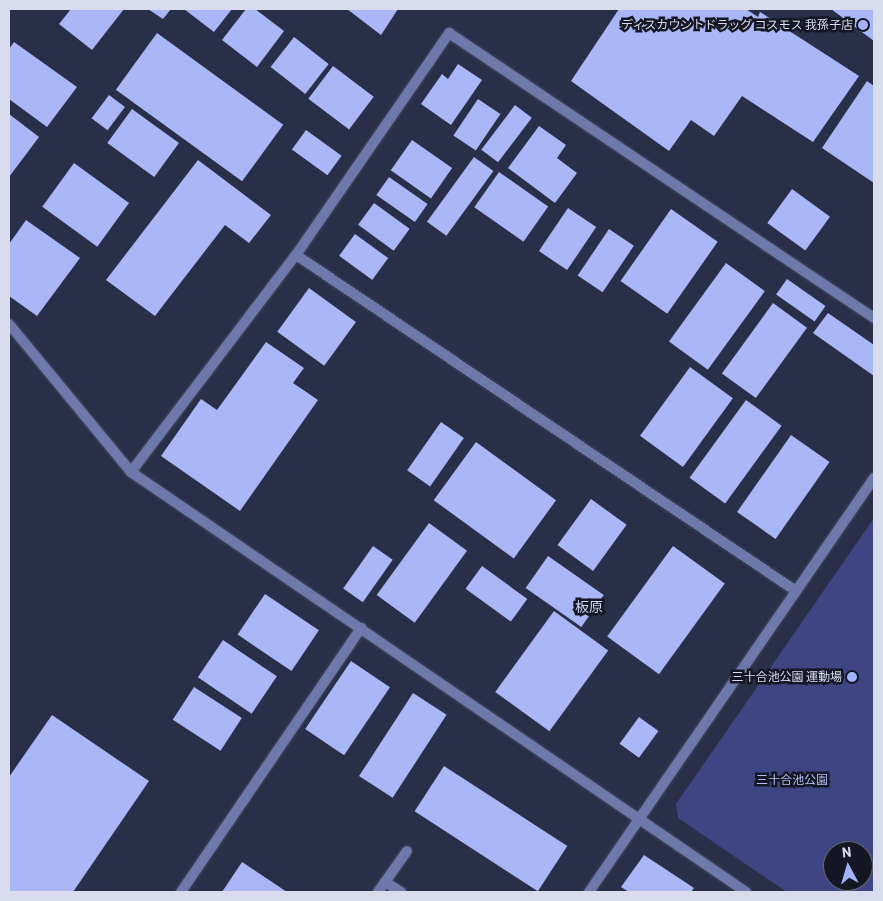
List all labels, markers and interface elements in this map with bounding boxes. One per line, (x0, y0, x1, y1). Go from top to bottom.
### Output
place label: ディスカウントドラッグ コスモス 我孫子店 (620, 18, 853, 32)
marker: ディスカウントドラッグ コスモス 我孫子店 (857, 19, 869, 31)
district label: 板原 (575, 599, 603, 615)
place label: 三十合池公園 運動場 (732, 670, 842, 684)
marker: 三十合池公園 運動場 (846, 671, 858, 683)
park label: 三十合池公園 (756, 773, 828, 787)
north arrow (823, 841, 873, 891)
text: N (841, 843, 852, 861)

